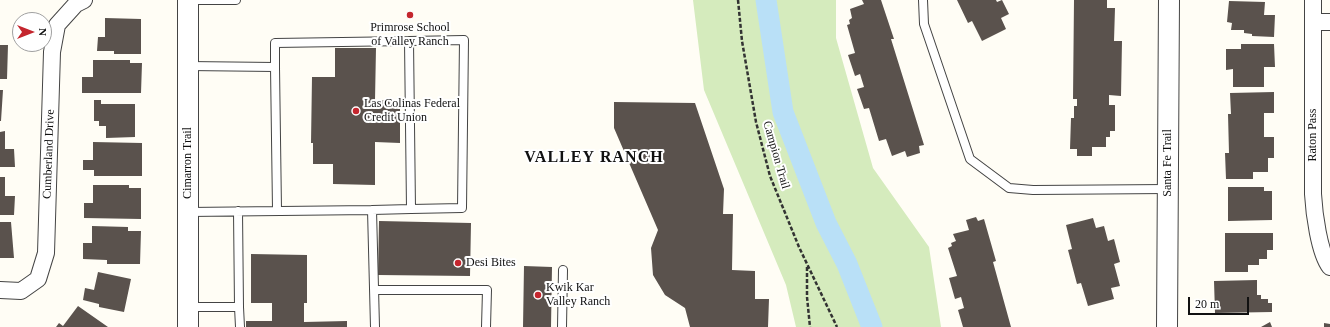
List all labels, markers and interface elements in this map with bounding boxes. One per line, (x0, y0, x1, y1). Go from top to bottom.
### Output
marker: Primrose School of Valley Ranch (405, 10, 415, 20)
north arrow (12, 12, 52, 52)
place label: Primrose School of Valley Ranch (370, 21, 450, 49)
text: N (37, 28, 49, 36)
place label: Las Colinas Federal Credit Union (364, 97, 460, 125)
marker: Las Colinas Federal Credit Union (351, 106, 361, 116)
street label: Raton Pass (1306, 108, 1320, 162)
street label: Cumberland Drive (40, 109, 58, 199)
street label: Campion Trail (759, 119, 793, 191)
street label: Cimarron Trail (181, 127, 195, 199)
street label: Santa Fe Trail (1161, 129, 1175, 197)
district label: VALLEY RANCH (524, 148, 664, 168)
place label: Desi Bites (466, 256, 516, 270)
marker: Desi Bites (453, 258, 463, 268)
place label: Kwik Kar Valley Ranch (546, 281, 610, 309)
scale bar (1190, 289, 1251, 315)
marker: Kwik Kar Valley Ranch (533, 290, 543, 300)
text: 20 m (1195, 297, 1219, 311)

